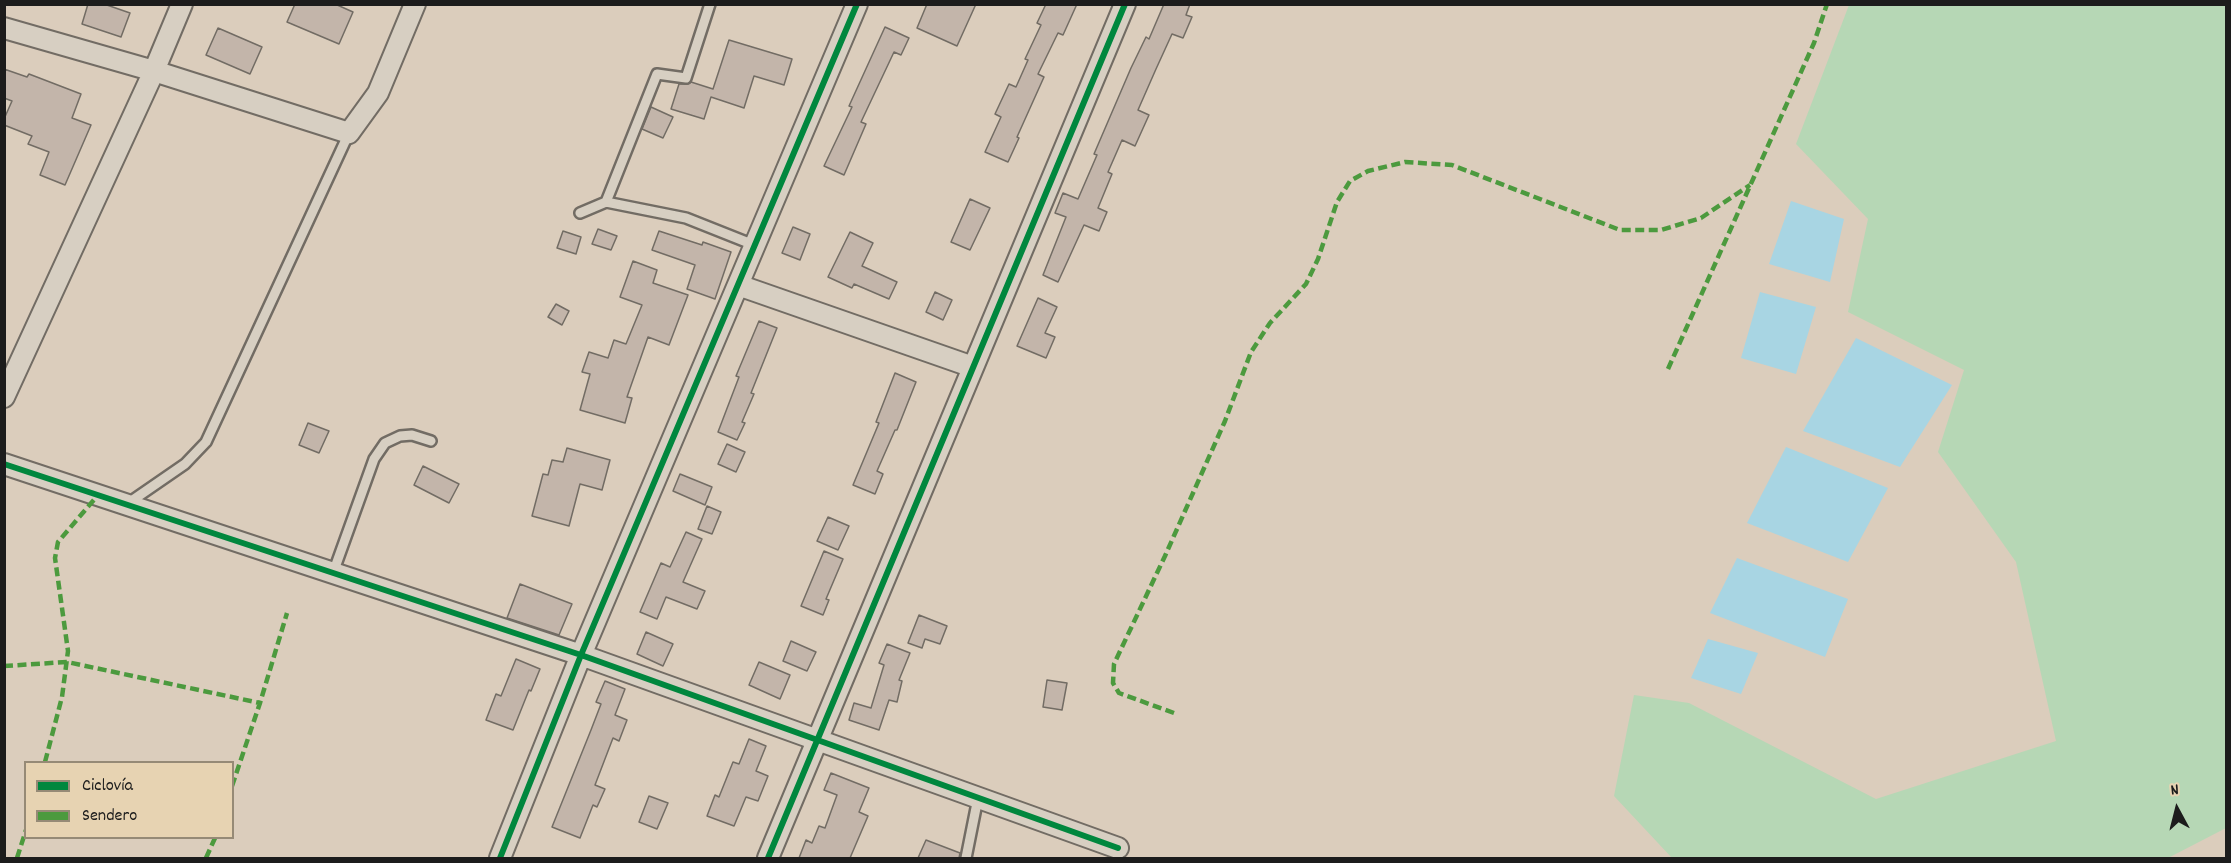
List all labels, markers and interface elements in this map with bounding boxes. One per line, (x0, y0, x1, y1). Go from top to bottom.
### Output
legend (24, 761, 234, 839)
text: Ciclovía (82, 774, 133, 799)
north arrow (2147, 779, 2207, 839)
text: N (2169, 779, 2180, 803)
text: Sendero (82, 804, 137, 829)

